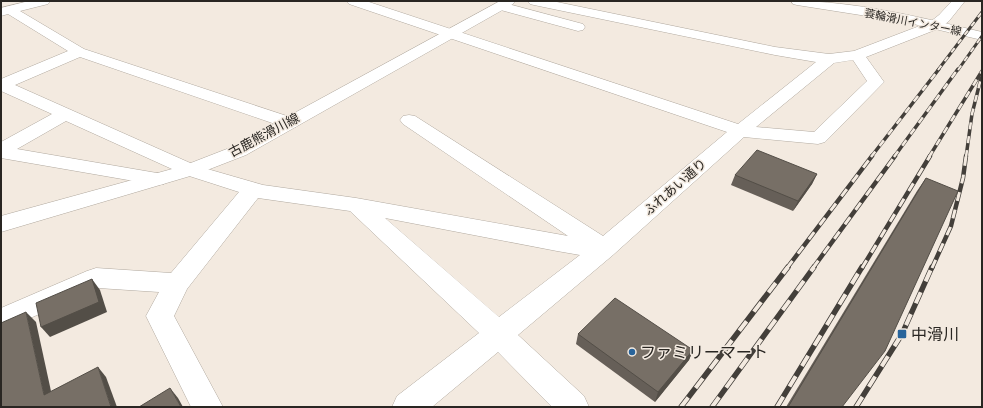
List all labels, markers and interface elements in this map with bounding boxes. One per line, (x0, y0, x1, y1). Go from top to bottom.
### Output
street label: 蓑輪滑川インター線 (863, 6, 963, 38)
street label: 古鹿熊滑川線 (226, 109, 302, 161)
street label: ふれあい通り (640, 155, 710, 219)
place label: 中滑川 (911, 324, 959, 344)
marker: 中滑川 (896, 328, 908, 340)
place label: ファミリーマート (640, 342, 768, 362)
marker: ファミリーマート (627, 347, 637, 357)

